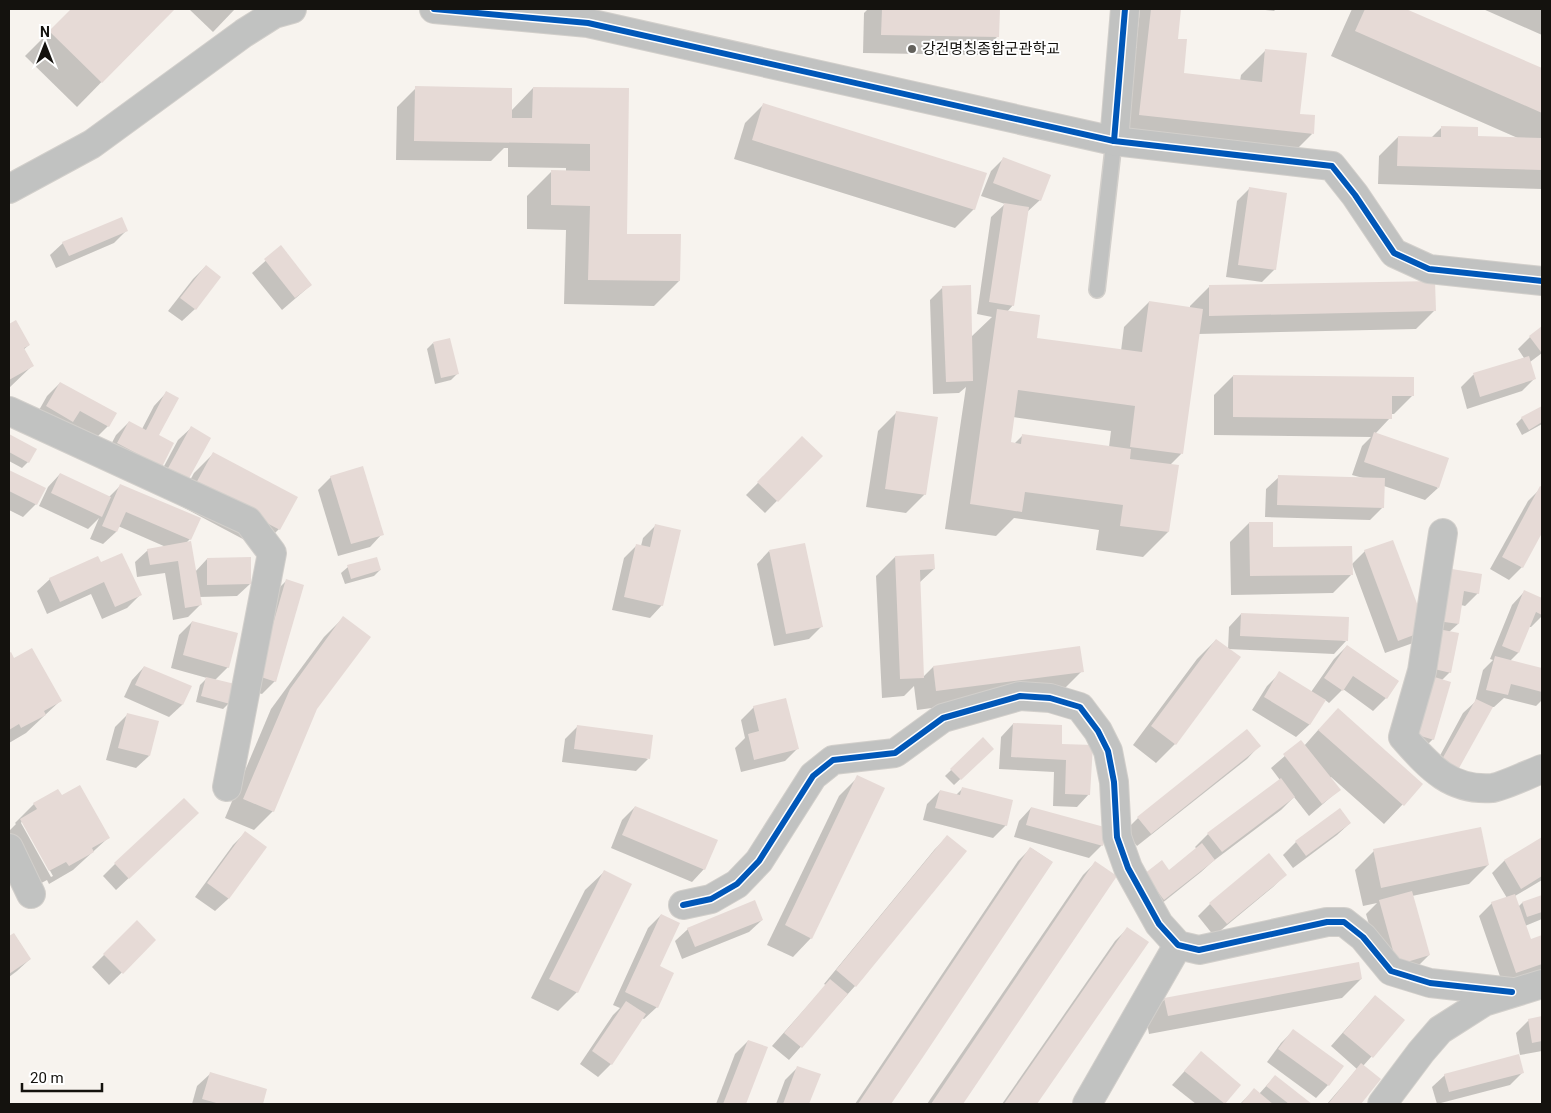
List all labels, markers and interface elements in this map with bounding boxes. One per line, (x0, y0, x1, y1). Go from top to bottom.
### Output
north arrow (20, 20, 70, 70)
text: N (40, 24, 50, 40)
place label: 강건명칭종합군관학교 (922, 40, 1060, 58)
marker: 강건명칭종합군관학교 (906, 43, 918, 55)
scale bar (22, 1060, 102, 1092)
text: 20 m (30, 1069, 64, 1087)

